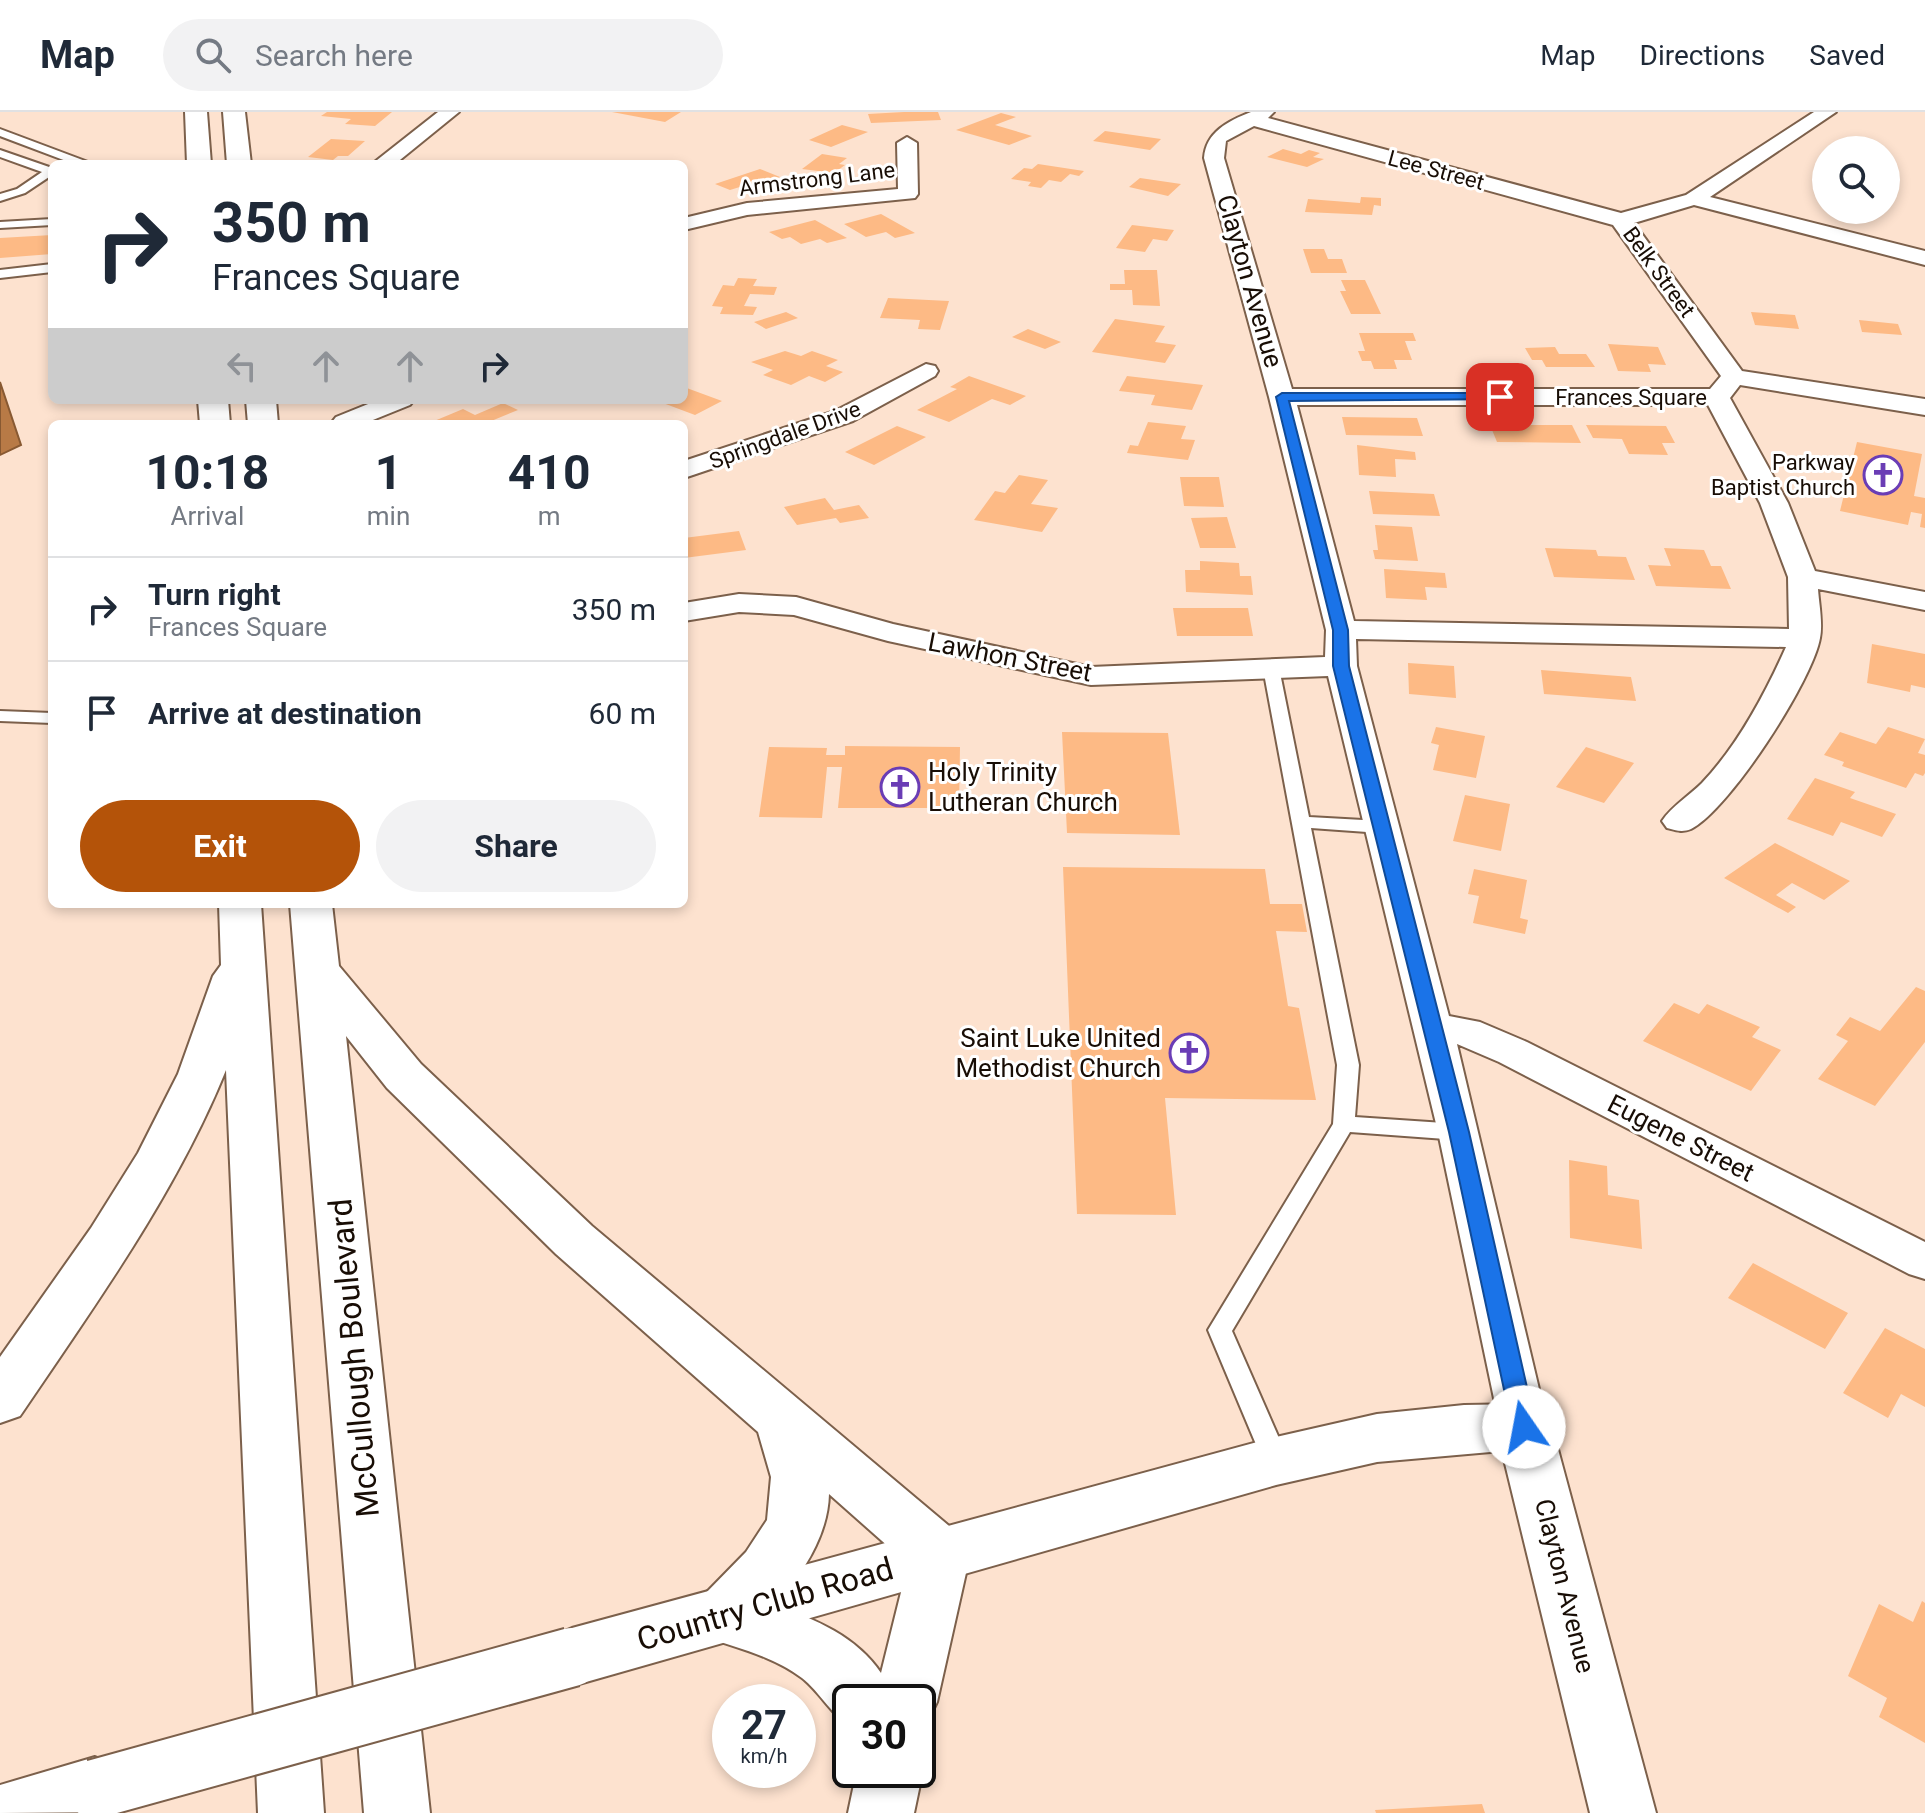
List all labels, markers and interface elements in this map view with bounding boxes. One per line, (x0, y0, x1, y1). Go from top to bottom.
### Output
search box (163, 19, 723, 91)
text: Map (40, 33, 115, 77)
icon: search (191, 33, 235, 77)
text: Search here (255, 38, 413, 73)
text: Map (1540, 39, 1596, 72)
text: Directions (1640, 39, 1765, 72)
text: Saved (1809, 39, 1885, 72)
map controls (1812, 136, 1900, 224)
button: search (1812, 136, 1900, 224)
street label: Lee Street (1385, 145, 1487, 195)
street label: Armstrong Lane (738, 157, 896, 201)
text: 350 m (212, 190, 371, 256)
street label: Clayton Avenue (1211, 191, 1289, 371)
icon: right (80, 192, 184, 296)
street label: Belk Street (1618, 222, 1700, 322)
text: Frances Square (212, 257, 460, 299)
icon: left (220, 344, 264, 388)
icon: ahead (304, 344, 348, 388)
icon: ahead (388, 344, 432, 388)
icon: right (472, 344, 516, 388)
pin (1466, 363, 1534, 431)
icon: arrive (1478, 375, 1522, 419)
street label: Frances Square (1555, 385, 1707, 410)
street label: Springdale Drive (706, 396, 864, 474)
text: 10:18 (146, 444, 269, 501)
text: 1 (375, 444, 402, 501)
text: 410 (508, 444, 590, 501)
place label: Parkway Baptist Church (1711, 450, 1856, 500)
church icon: Parkway Baptist Church (1862, 454, 1904, 496)
text: Arrival (171, 501, 244, 531)
text: min (367, 501, 410, 531)
text: m (538, 501, 561, 531)
text: Turn right (148, 577, 281, 612)
icon: right (80, 587, 124, 631)
text: 350 m (572, 592, 656, 627)
text: Frances Square (148, 612, 327, 642)
street label: Lawhon Street (926, 626, 1094, 688)
icon: arrive (80, 691, 124, 735)
text: Arrive at destination (148, 696, 422, 731)
text: 60 m (589, 696, 656, 731)
place label: Holy Trinity Lutheran Church (928, 757, 1118, 817)
church icon: Holy Trinity Lutheran Church (879, 766, 921, 808)
button: Exit (80, 800, 360, 892)
button: Share (376, 800, 656, 892)
place label: Saint Luke United Methodist Church (955, 1023, 1161, 1083)
church icon: Saint Luke United Methodist Church (1168, 1032, 1210, 1074)
street label: Eugene Street (1603, 1088, 1759, 1188)
street label: McCullough Boulevard (321, 1197, 387, 1519)
position arrow (1482, 1385, 1566, 1469)
street label: Clayton Avenue (1529, 1496, 1601, 1676)
street label: Country Club Road (633, 1549, 897, 1659)
speed limit sign: 30 (832, 1684, 936, 1788)
text: 27 (741, 1702, 787, 1749)
text: km/h (741, 1744, 787, 1768)

